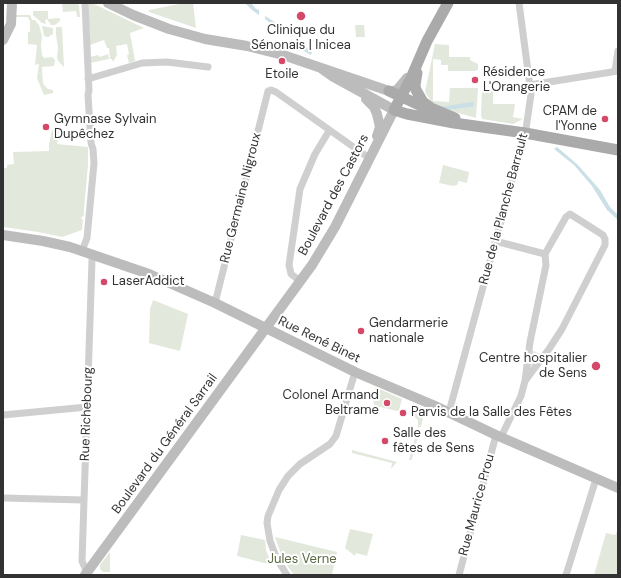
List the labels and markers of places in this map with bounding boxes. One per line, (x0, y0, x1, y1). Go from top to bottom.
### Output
marker: Clinique du Sénonais | Inicea (295, 10, 307, 22)
place label: Clinique du Sénonais | Inicea (251, 23, 351, 54)
marker: Etoile (277, 56, 287, 66)
place label: Résidence L'Orangerie (483, 65, 550, 96)
place label: Etoile (265, 67, 299, 83)
marker: Résidence L'Orangerie (470, 75, 480, 85)
place label: CPAM de l'Yonne (543, 104, 597, 135)
place label: Gymnase Sylvain Dupêchez (54, 112, 156, 143)
marker: CPAM de l'Yonne (600, 114, 610, 124)
marker: Gymnase Sylvain Dupêchez (41, 122, 51, 132)
place label: LaserAddict (112, 274, 185, 290)
marker: LaserAddict (99, 277, 109, 287)
place label: Gendarmerie nationale (369, 316, 448, 347)
marker: Gendarmerie nationale (356, 326, 366, 336)
place label: Centre hospitalier de Sens (479, 351, 587, 382)
marker: Centre hospitalier de Sens (590, 360, 602, 372)
place label: Colonel Armand Beltrame (282, 388, 379, 419)
marker: Colonel Armand Beltrame (382, 398, 392, 408)
place label: Parvis de la Salle des Fêtes (411, 405, 572, 421)
marker: Parvis de la Salle des Fêtes (398, 408, 408, 418)
place label: Salle des fêtes de Sens (393, 426, 475, 457)
marker: Salle des fêtes de Sens (380, 436, 390, 446)

